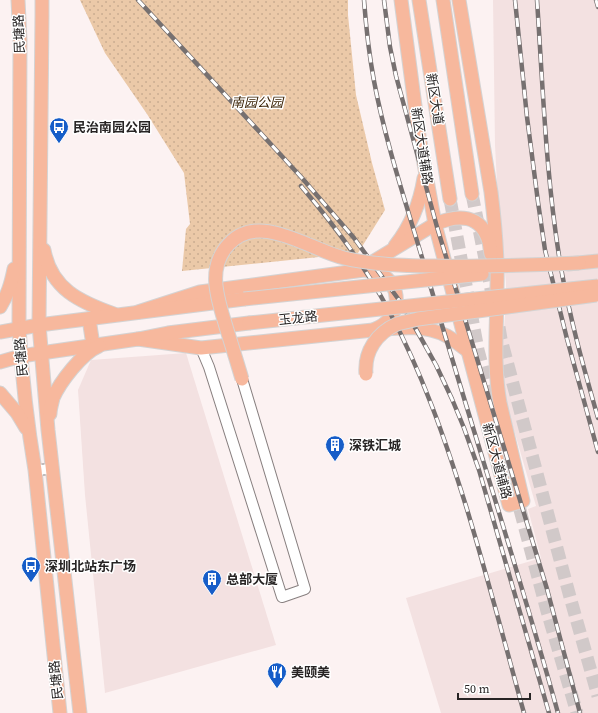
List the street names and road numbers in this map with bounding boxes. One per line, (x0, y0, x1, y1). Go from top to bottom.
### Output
street label: 民塘路 (10, 14, 28, 54)
street label: 新区大道 (423, 72, 447, 126)
street label: 新区大道辅路 (408, 106, 436, 186)
street label: 玉龙路 (278, 308, 318, 328)
street label: 民塘路 (11, 337, 31, 377)
street label: 新区大道辅路 (479, 421, 515, 501)
street label: 民塘路 (46, 660, 66, 700)

